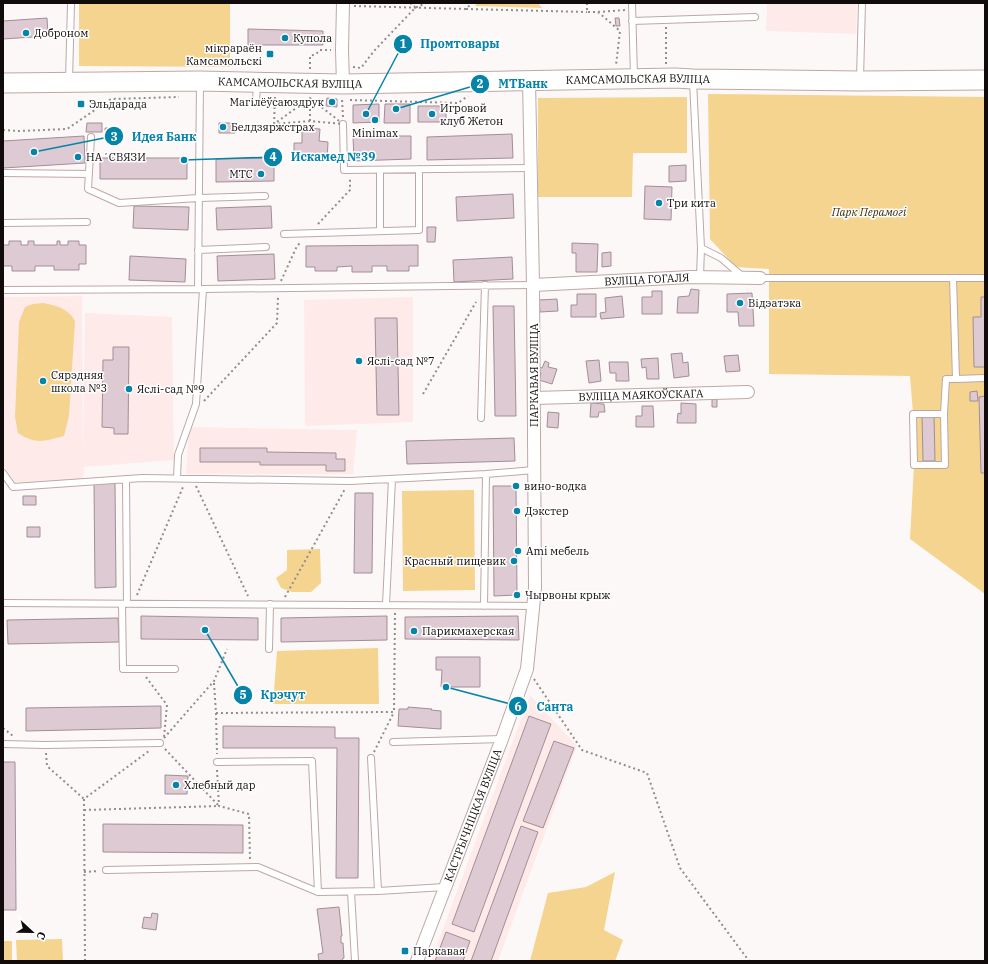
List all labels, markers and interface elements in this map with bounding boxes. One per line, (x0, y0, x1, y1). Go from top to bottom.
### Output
place label: Доброном (34, 26, 88, 40)
marker: Доброном (21, 28, 31, 38)
place label: Купола (293, 31, 332, 45)
callout: Промтовары (393, 32, 508, 56)
marker: Купола (280, 33, 290, 43)
text: 1 (399, 36, 407, 51)
text: Промтовары (420, 36, 500, 51)
place label: мікрараён Камсамольскі (186, 41, 263, 68)
marker: мікрараён Камсамольскі (265, 49, 275, 59)
street label: КАМСАМОЛЬСКАЯ ВУЛІЦА (566, 71, 711, 87)
callout: МТБанк (470, 72, 556, 96)
street label: КАМСАМОЛЬСКАЯ ВУЛІЦА (218, 74, 363, 91)
text: 2 (476, 76, 484, 91)
text: МТБанк (498, 76, 548, 91)
place label: Магілёўсаюздрук (229, 95, 325, 109)
place label: Эльдарада (89, 97, 147, 111)
marker: Магілёўсаюздрук (327, 97, 337, 107)
marker: Эльдарада (76, 99, 86, 109)
place label: Игровой клуб Жетон (440, 101, 503, 128)
marker: Игровой клуб Жетон (427, 109, 437, 119)
marker: Minimax (370, 115, 380, 125)
place label: Белдзяржстрах (231, 120, 315, 134)
marker: Белдзяржстрах (218, 122, 228, 132)
callout: Идея Банк (104, 124, 205, 148)
place label: Minimax (352, 126, 398, 140)
text: 3 (110, 129, 118, 144)
text: Идея Банк (132, 129, 197, 144)
callout: Искамед №39 (263, 145, 384, 169)
text: 4 (269, 149, 277, 164)
text: Искамед №39 (291, 149, 375, 164)
place label: НАʼСВЯЗИ (86, 150, 146, 164)
marker: НАʼСВЯЗИ (73, 152, 83, 162)
place label: МТС (229, 167, 253, 181)
marker: МТС (256, 169, 266, 179)
place label: Три кита (667, 196, 716, 210)
marker: Три кита (654, 198, 664, 208)
park label: Парк Перамогі (831, 205, 907, 219)
street label: ВУЛІЦА ГОГАЛЯ (604, 270, 690, 288)
place label: Відэатэка (748, 296, 801, 310)
marker: Відэатэка (735, 298, 745, 308)
street label: ПАРКАВАЯ ВУЛІЦА (527, 323, 541, 427)
place label: Яслі-сад №7 (367, 354, 435, 368)
marker: Яслі-сад №7 (354, 356, 364, 366)
place label: Сярэдняя школа №3 (51, 368, 107, 395)
marker: Сярэдняя школа №3 (38, 376, 48, 386)
place label: Яслі-сад №9 (137, 382, 205, 396)
marker: Яслі-сад №9 (124, 384, 134, 394)
street label: ВУЛІЦА МАЯКОЎСКАГА (578, 386, 704, 404)
place label: вино-водка (524, 479, 587, 493)
marker: вино-водка (511, 481, 521, 491)
place label: Дэкстер (525, 504, 569, 518)
marker: Дэкстер (512, 506, 522, 516)
place label: Ami мебель (526, 544, 589, 558)
marker: Ami мебель (513, 546, 523, 556)
place label: Красный пищевик (404, 554, 507, 568)
marker: Красный пищевик (509, 556, 519, 566)
place label: Чырвоны крыж (525, 588, 611, 602)
marker: Чырвоны крыж (512, 590, 522, 600)
place label: Парикмахерская (422, 624, 514, 638)
marker: Парикмахерская (409, 626, 419, 636)
callout: Крэчут (233, 683, 313, 707)
text: 5 (239, 687, 247, 702)
text: Крэчут (261, 687, 305, 702)
callout: Санта (508, 694, 581, 718)
text: 6 (514, 699, 522, 714)
text: Санта (537, 699, 574, 714)
street label: КАСТРЫЧНІЦКАЯ ВУЛІЦА (441, 746, 505, 884)
place label: Хлебный дар (184, 778, 256, 792)
marker: Хлебный дар (171, 780, 181, 790)
north arrow (12, 912, 52, 952)
text: С (33, 930, 49, 942)
place label: Паркавая (413, 944, 465, 958)
marker: Паркавая (400, 946, 410, 956)

